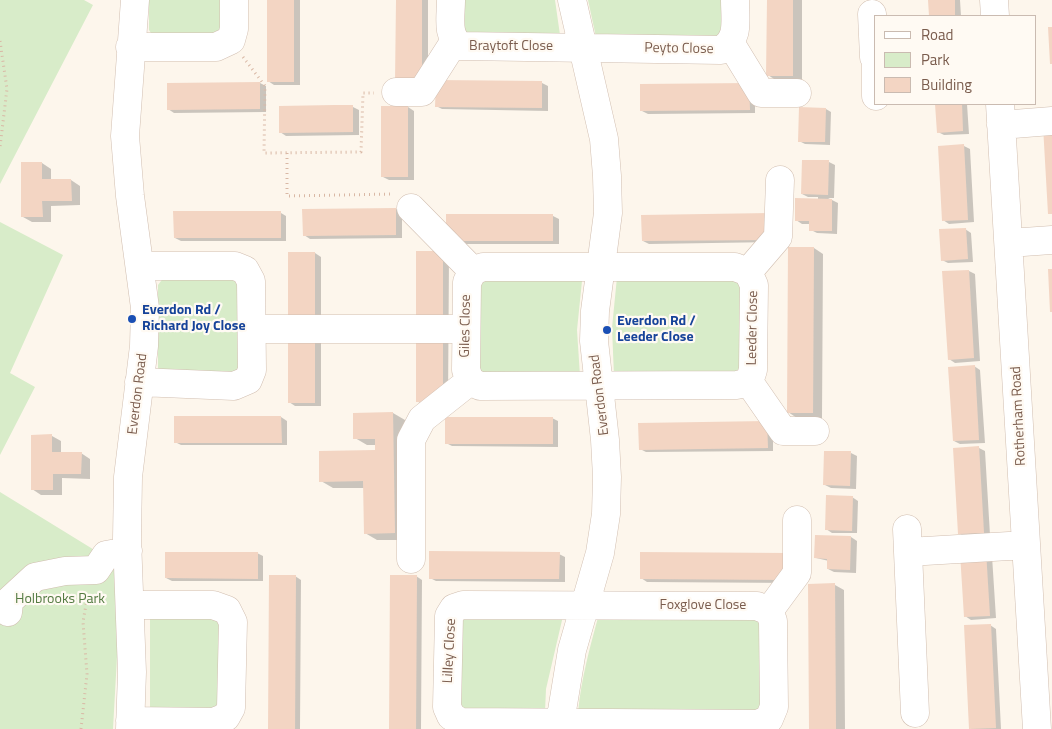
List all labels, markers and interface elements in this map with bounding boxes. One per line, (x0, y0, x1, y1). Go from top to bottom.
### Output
legend (874, 15, 1037, 105)
text: Road (921, 23, 953, 46)
street label: Braytoft Close (469, 39, 553, 55)
street label: Peyto Close (644, 40, 714, 58)
text: Park (921, 48, 950, 71)
text: Building (921, 73, 972, 96)
street label: Leeder Close (744, 290, 762, 366)
street label: Giles Close (457, 294, 475, 358)
place label: Everdon Rd / Richard Joy Close (142, 303, 246, 336)
marker: Everdon Rd / Richard Joy Close (126, 313, 138, 325)
place label: Everdon Rd / Leeder Close (617, 314, 696, 347)
marker: Everdon Rd / Leeder Close (601, 324, 613, 336)
street label: Everdon Road (125, 352, 151, 436)
street label: Everdon Road (587, 353, 613, 437)
street label: Rotherham Road (1008, 366, 1030, 466)
park label: Holbrooks Park (15, 592, 105, 608)
street label: Foxglove Close (660, 598, 746, 614)
street label: Lilley Close (440, 618, 460, 684)

